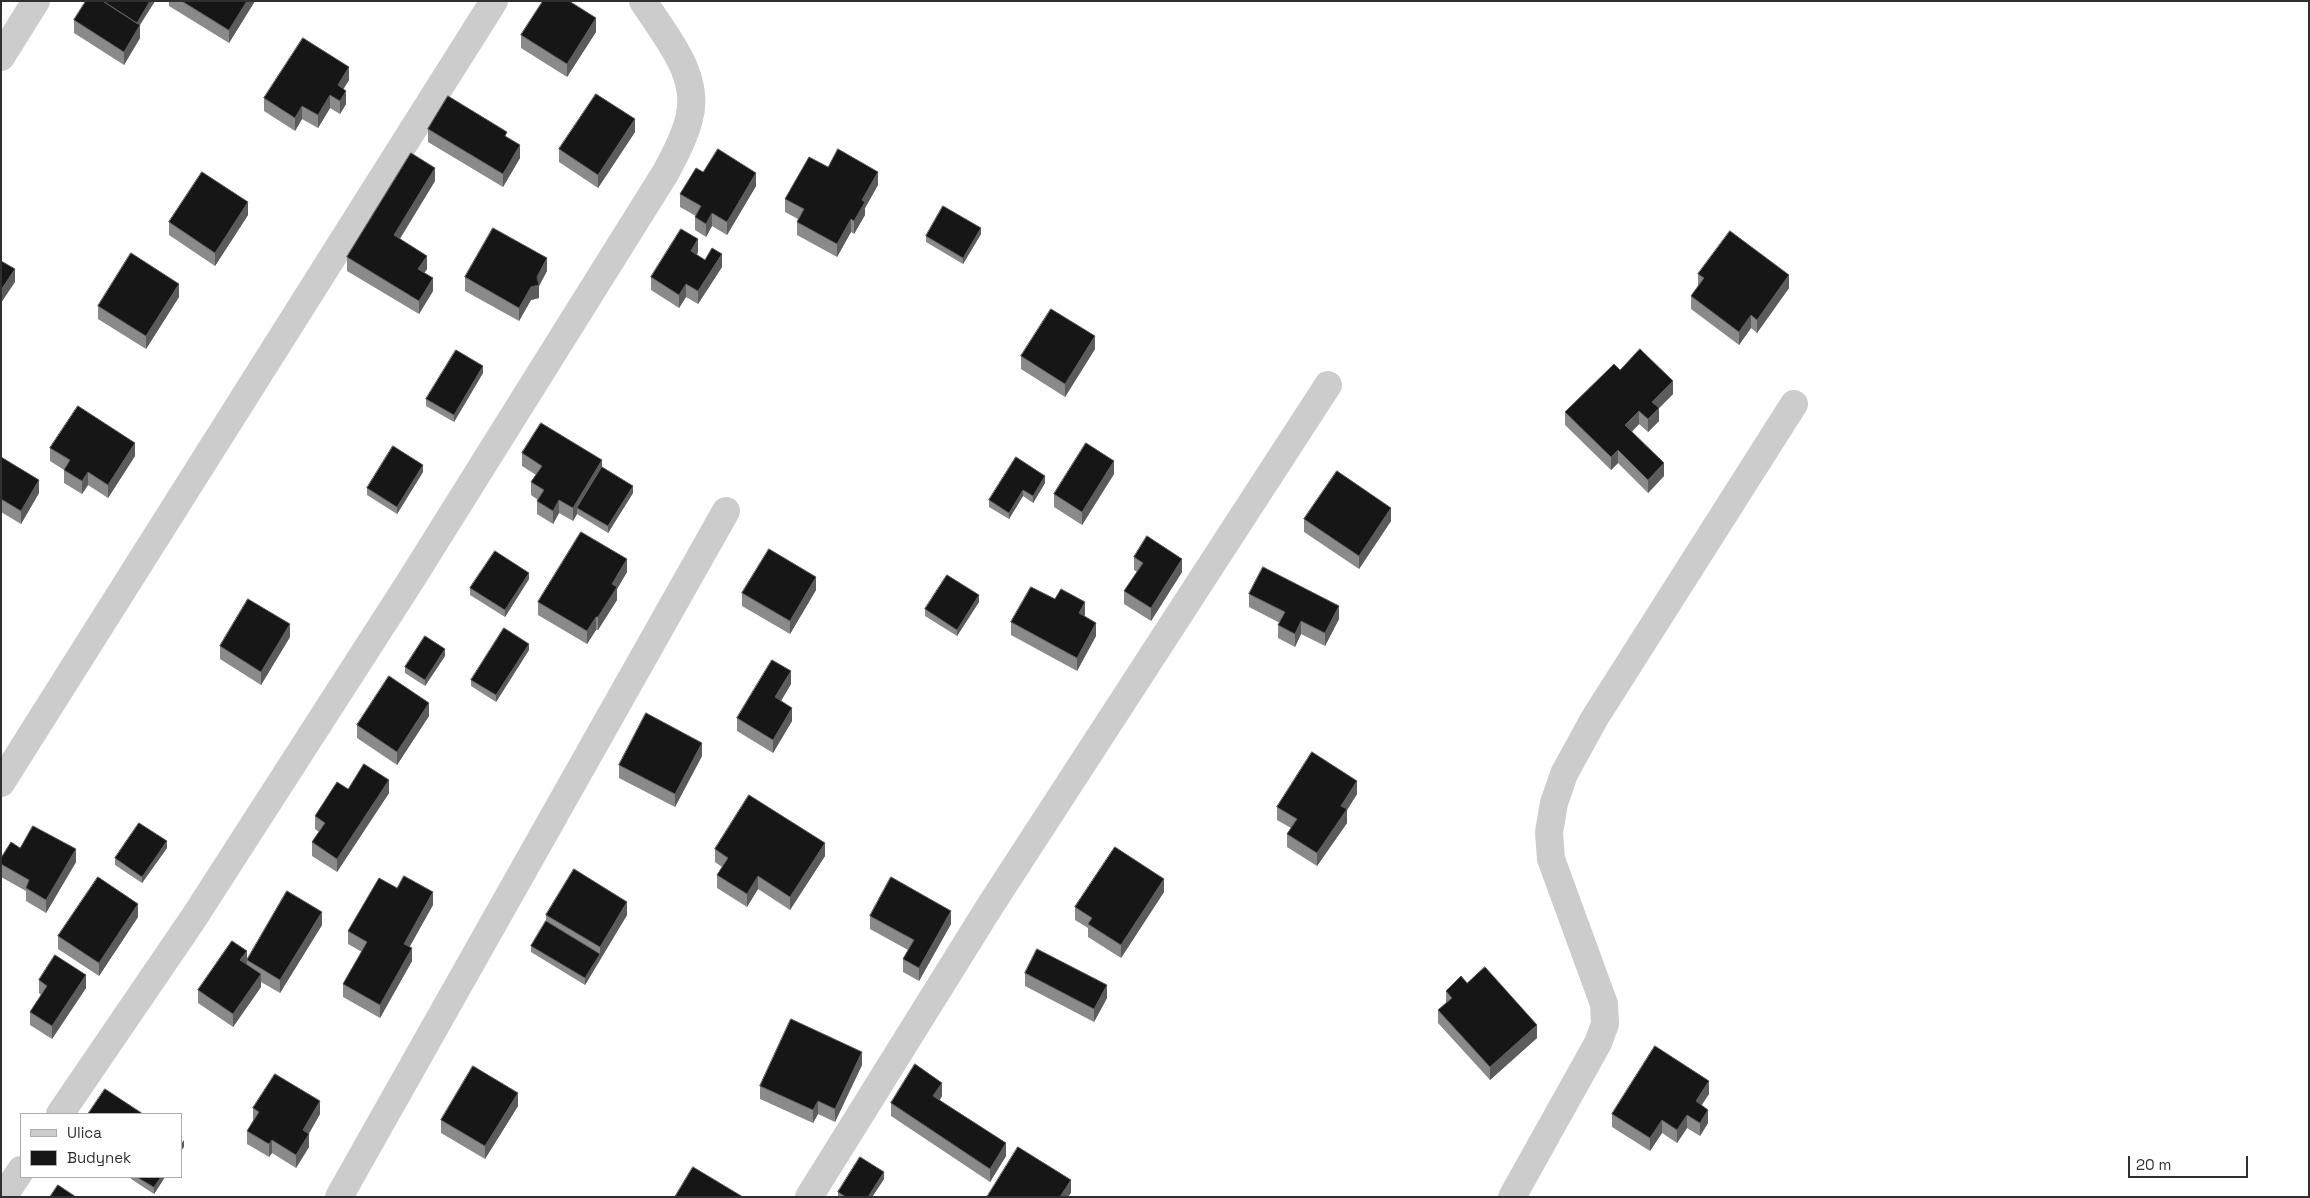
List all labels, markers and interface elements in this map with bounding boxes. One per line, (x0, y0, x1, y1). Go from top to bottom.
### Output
legend (20, 1113, 182, 1178)
text: Ulica (67, 1123, 102, 1142)
scale bar (2130, 1146, 2250, 1178)
text: Budynek (67, 1148, 131, 1167)
text: 20 m (2136, 1155, 2171, 1174)

